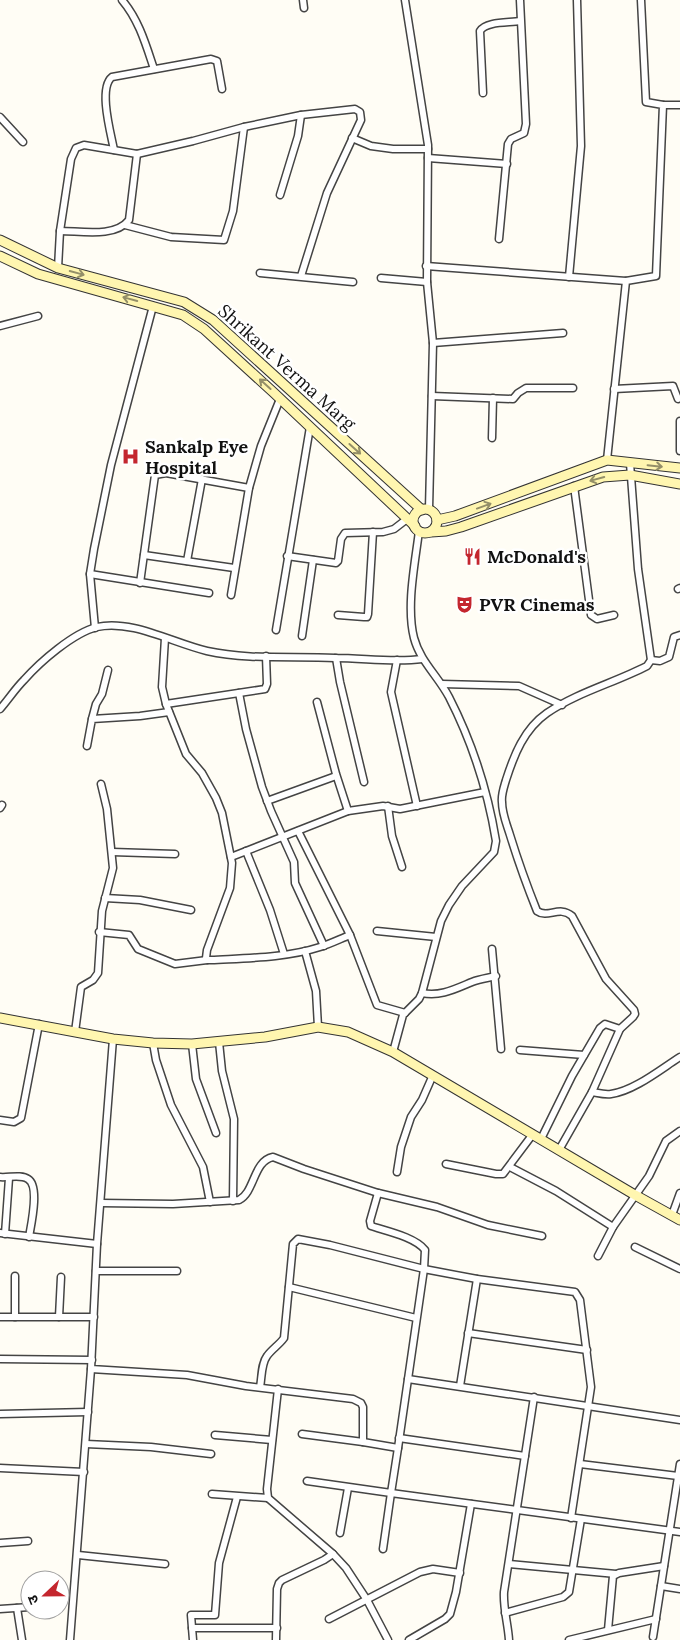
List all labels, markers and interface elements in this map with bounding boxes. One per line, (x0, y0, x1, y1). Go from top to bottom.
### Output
one-way arrow (68, 269, 84, 279)
one-way arrow (122, 294, 138, 304)
street label: Shrikant Verma Marg (213, 299, 361, 436)
one-way arrow (258, 378, 271, 390)
place label: Sankalp Eye Hospital (145, 435, 249, 479)
one-way arrow (349, 443, 362, 455)
hospital icon: Sankalp Eye Hospital (121, 446, 141, 466)
one-way arrow (647, 461, 663, 471)
one-way arrow (590, 474, 606, 484)
one-way arrow (476, 501, 491, 510)
place label: McDonald's (487, 545, 586, 568)
restaurant icon: McDonald's (463, 546, 483, 566)
place label: PVR Cinemas (479, 593, 595, 616)
theatre icon: PVR Cinemas (455, 594, 475, 614)
north arrow (20, 1570, 70, 1620)
text: उ (23, 1592, 43, 1607)

